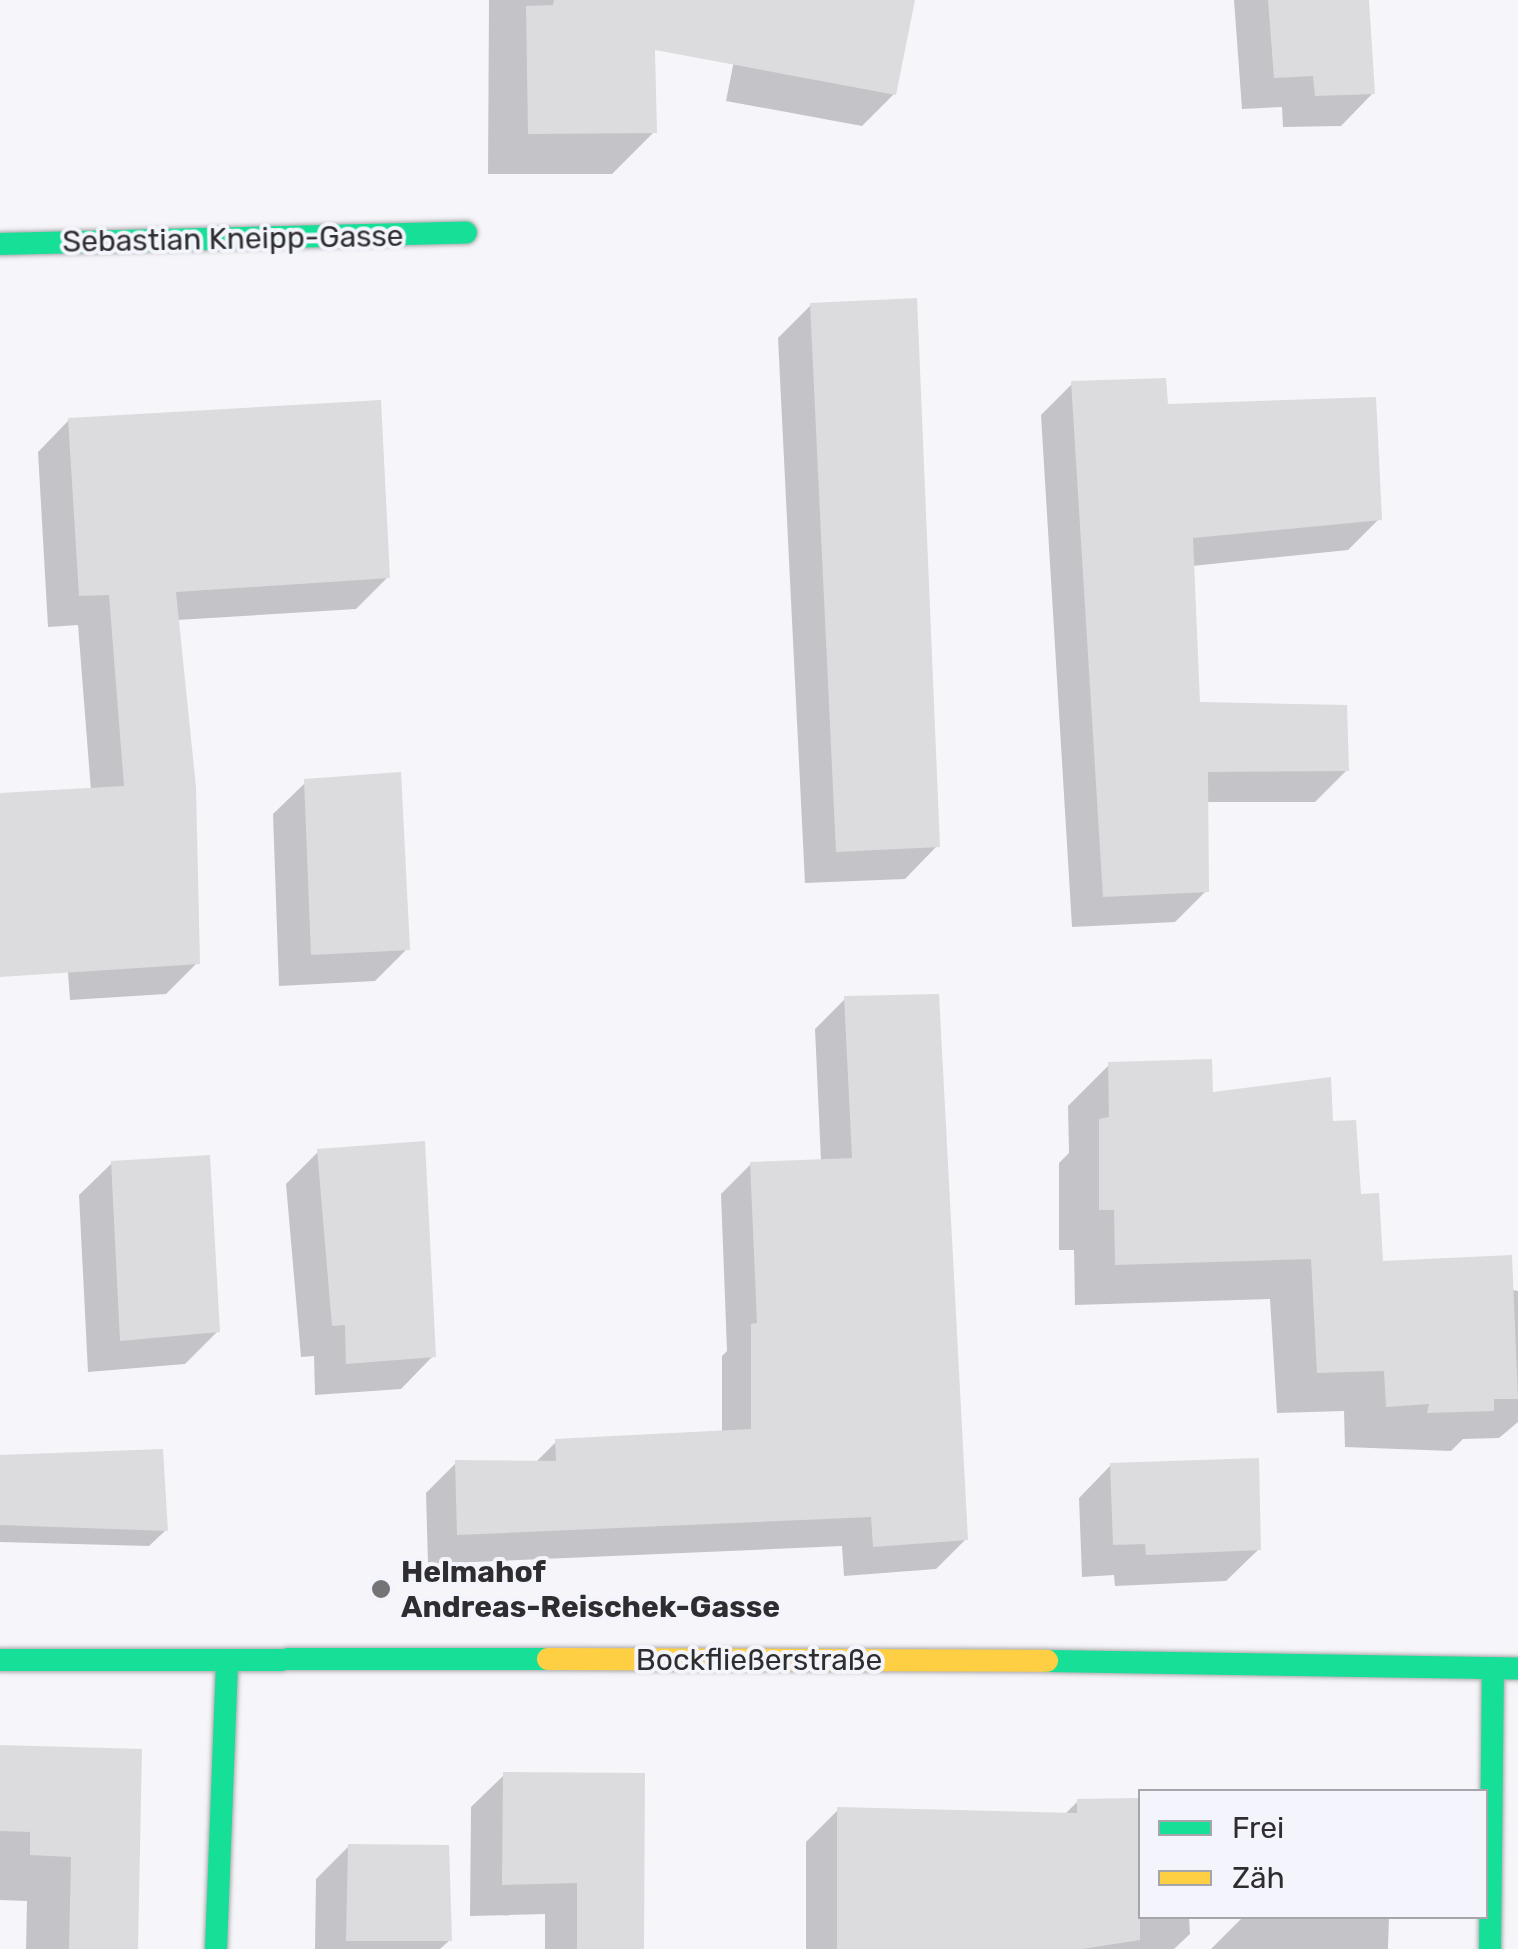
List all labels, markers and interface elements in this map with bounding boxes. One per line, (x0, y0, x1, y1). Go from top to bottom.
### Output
street label: Sebastian Kneipp-Gasse (62, 218, 404, 260)
place label: Helmahof Andreas-Reischek-Gasse (401, 1554, 780, 1624)
marker: Helmahof Andreas-Reischek-Gasse (370, 1578, 392, 1600)
street label: Bockfließerstraße (636, 1642, 882, 1678)
legend (1138, 1789, 1488, 1919)
text: Frei (1232, 1810, 1284, 1846)
text: Zäh (1232, 1860, 1285, 1896)

